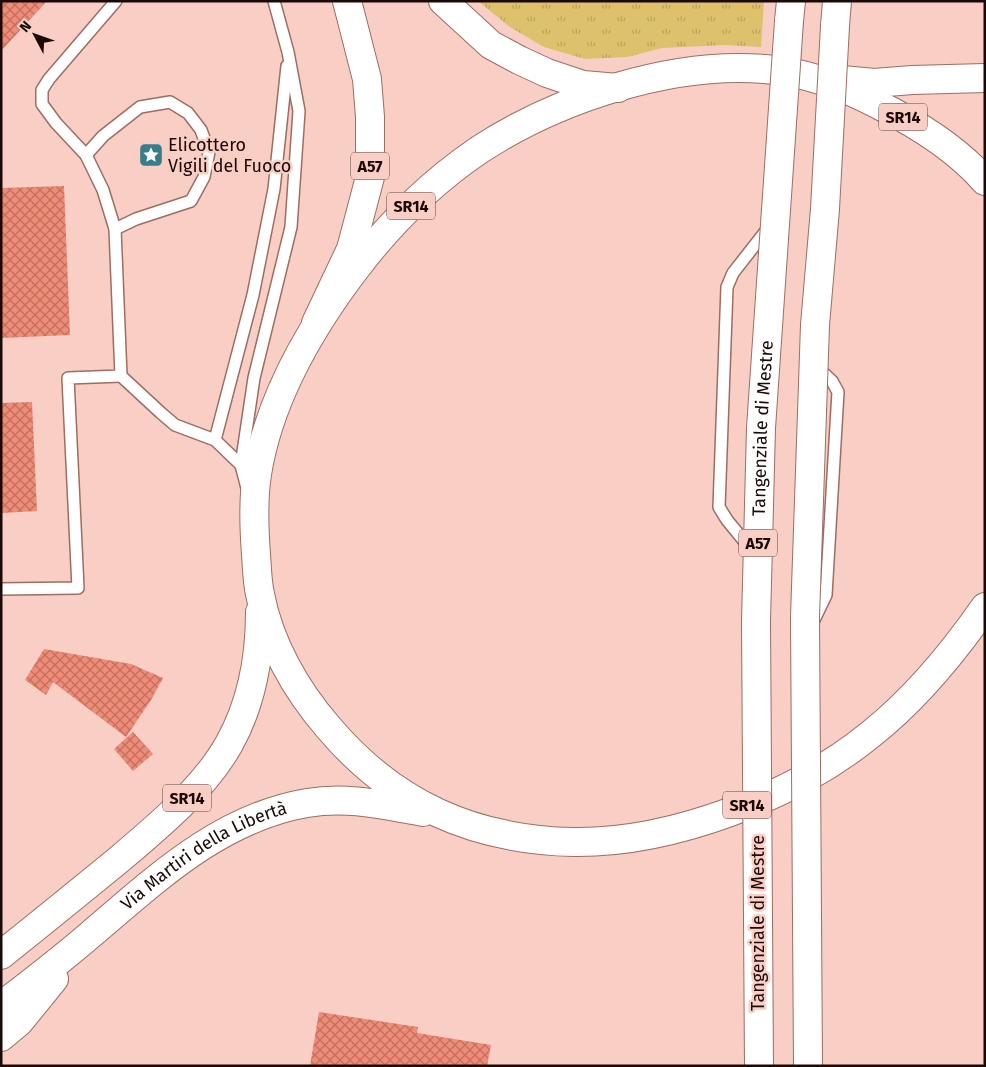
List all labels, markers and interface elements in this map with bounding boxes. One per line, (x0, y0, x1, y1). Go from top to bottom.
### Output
north arrow (10, 10, 60, 60)
text: N (16, 18, 35, 36)
road number: SR14 (879, 104, 927, 130)
place label: Elicottero Vigili del Fuoco (168, 134, 291, 177)
place icon: Elicottero Vigili del Fuoco (138, 142, 164, 168)
road number: A57 (351, 153, 389, 180)
road number: SR14 (387, 192, 435, 220)
street label: Tangenziale di Mestre (748, 339, 778, 516)
road number: A57 (739, 530, 777, 556)
road number: SR14 (163, 784, 211, 811)
road number: SR14 (723, 792, 771, 818)
street label: Via Martiri della Libertà (116, 797, 289, 915)
street label: Tangenziale di Mestre (747, 835, 769, 1011)

